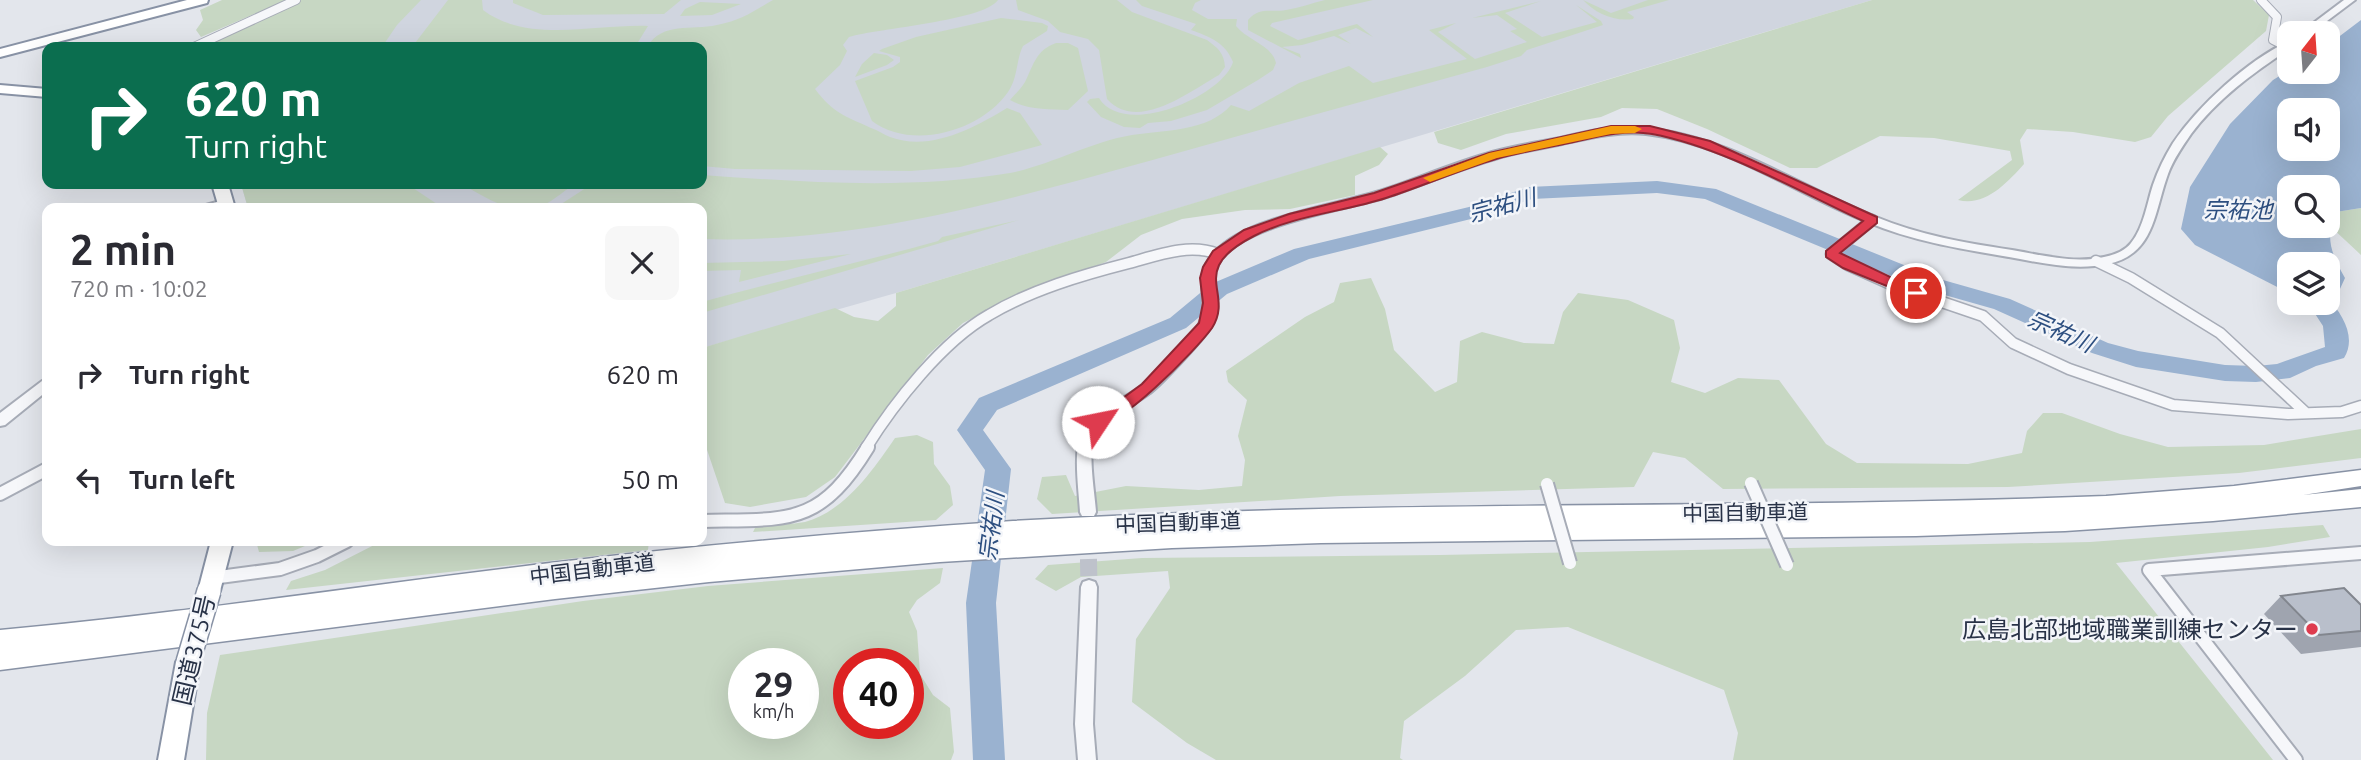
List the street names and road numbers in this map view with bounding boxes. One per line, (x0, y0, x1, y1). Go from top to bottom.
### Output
street label: 中国自動車道 (1682, 499, 1808, 525)
street label: 中国自動車道 (1115, 508, 1241, 536)
street label: 中国自動車道 (528, 549, 656, 589)
street label: 国道375号 (168, 592, 220, 708)

